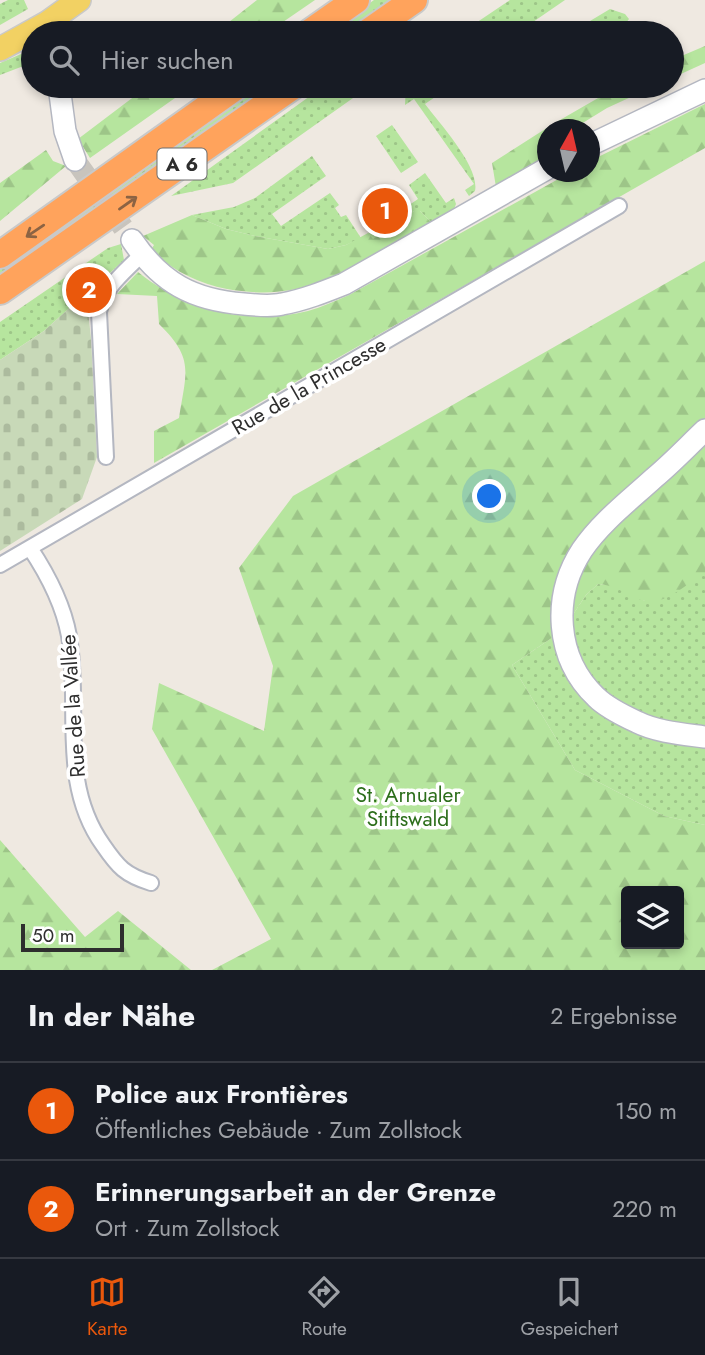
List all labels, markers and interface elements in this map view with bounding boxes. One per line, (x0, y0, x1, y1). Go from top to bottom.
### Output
search box (21, 21, 684, 98)
icon: search (45, 41, 83, 79)
text: Hier suchen (101, 41, 234, 79)
north arrow (537, 119, 600, 182)
road number: A 6 (158, 148, 206, 180)
pin: 1 (362, 185, 408, 237)
one-way arrow (118, 195, 137, 210)
one-way arrow (26, 224, 45, 239)
pin: 2 (66, 264, 112, 316)
street label: Rue de la Princesse (226, 330, 392, 442)
your location (472, 479, 506, 513)
street label: Rue de la Vallée (53, 633, 93, 779)
park label: St. Arnualer Stiftswald (355, 780, 461, 834)
map controls (621, 886, 684, 949)
button: layers (621, 886, 684, 949)
scale bar (21, 921, 124, 953)
text: 50 m (32, 922, 75, 949)
text: In der Nähe (28, 994, 195, 1037)
text: 2 Ergebnisse (550, 999, 677, 1033)
text: Police aux Frontières (95, 1075, 348, 1113)
text: 1 (45, 1094, 57, 1128)
text: 150 m (615, 1094, 677, 1128)
text: Öffentliches Gebäude · Zum Zollstock (95, 1113, 462, 1147)
text: Erinnerungsarbeit an der Grenze (95, 1173, 496, 1211)
text: 2 (43, 1192, 59, 1226)
text: 220 m (612, 1192, 677, 1226)
text: Ort · Zum Zollstock (95, 1211, 279, 1245)
tab: Karte (87, 1273, 128, 1342)
tab: Route (301, 1273, 347, 1342)
tab: Gespeichert (520, 1273, 618, 1342)

